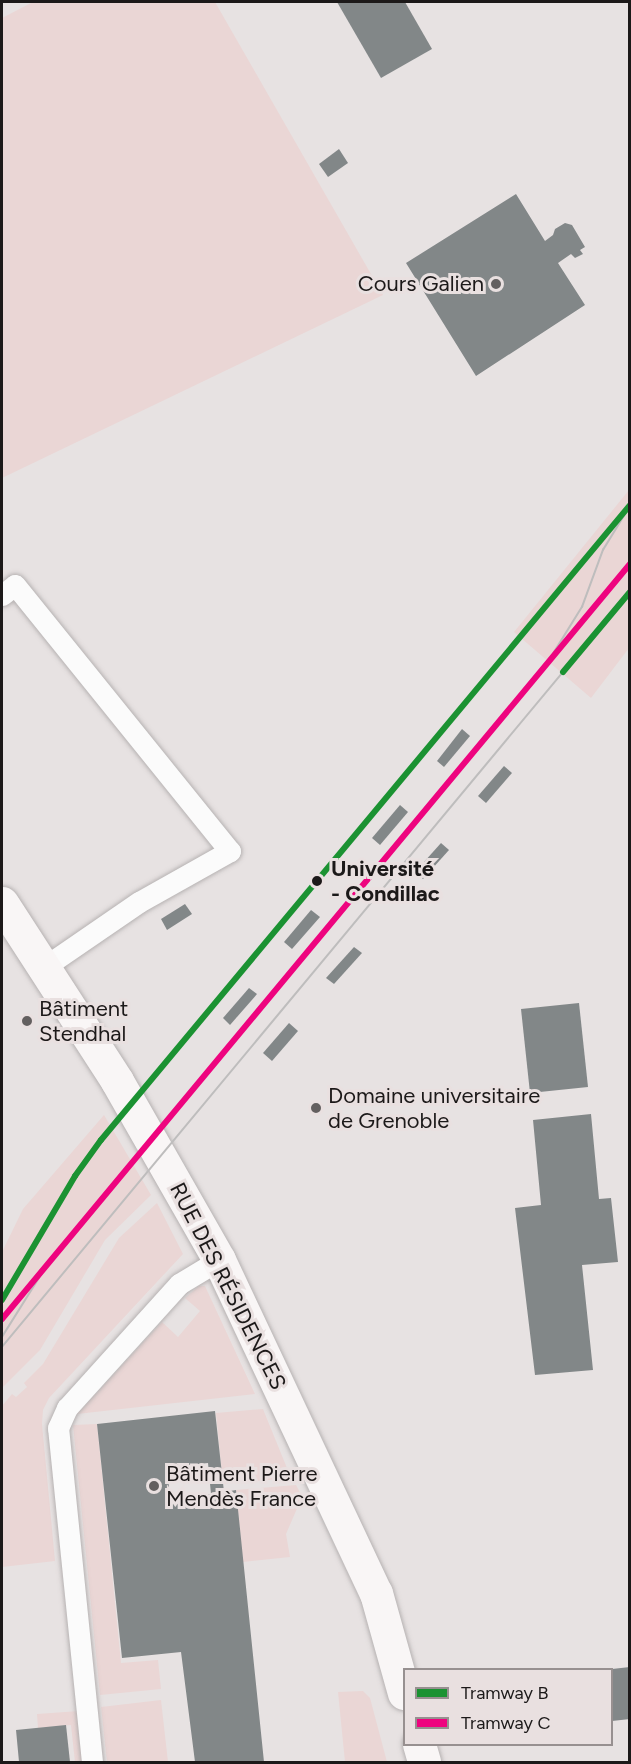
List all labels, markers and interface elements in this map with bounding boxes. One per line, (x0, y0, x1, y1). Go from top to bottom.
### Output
place label: Cours Galien (358, 271, 484, 297)
marker: Cours Galien (489, 277, 503, 291)
place label: Université - Condillac (331, 855, 440, 906)
marker: Université - Condillac (308, 872, 326, 890)
place label: Bâtiment Stendhal (39, 995, 128, 1046)
marker: Bâtiment Stendhal (20, 1014, 34, 1028)
place label: Domaine universitaire de Grenoble (328, 1082, 540, 1134)
marker: Domaine universitaire de Grenoble (309, 1101, 323, 1115)
street label: RUE DES RÉSIDENCES (164, 1178, 292, 1394)
place label: Bâtiment Pierre Mendès France (166, 1460, 318, 1512)
marker: Bâtiment Pierre Mendès France (147, 1479, 161, 1493)
legend (403, 1668, 613, 1746)
text: Tramway B (461, 1682, 548, 1704)
text: Tramway C (461, 1712, 550, 1734)

